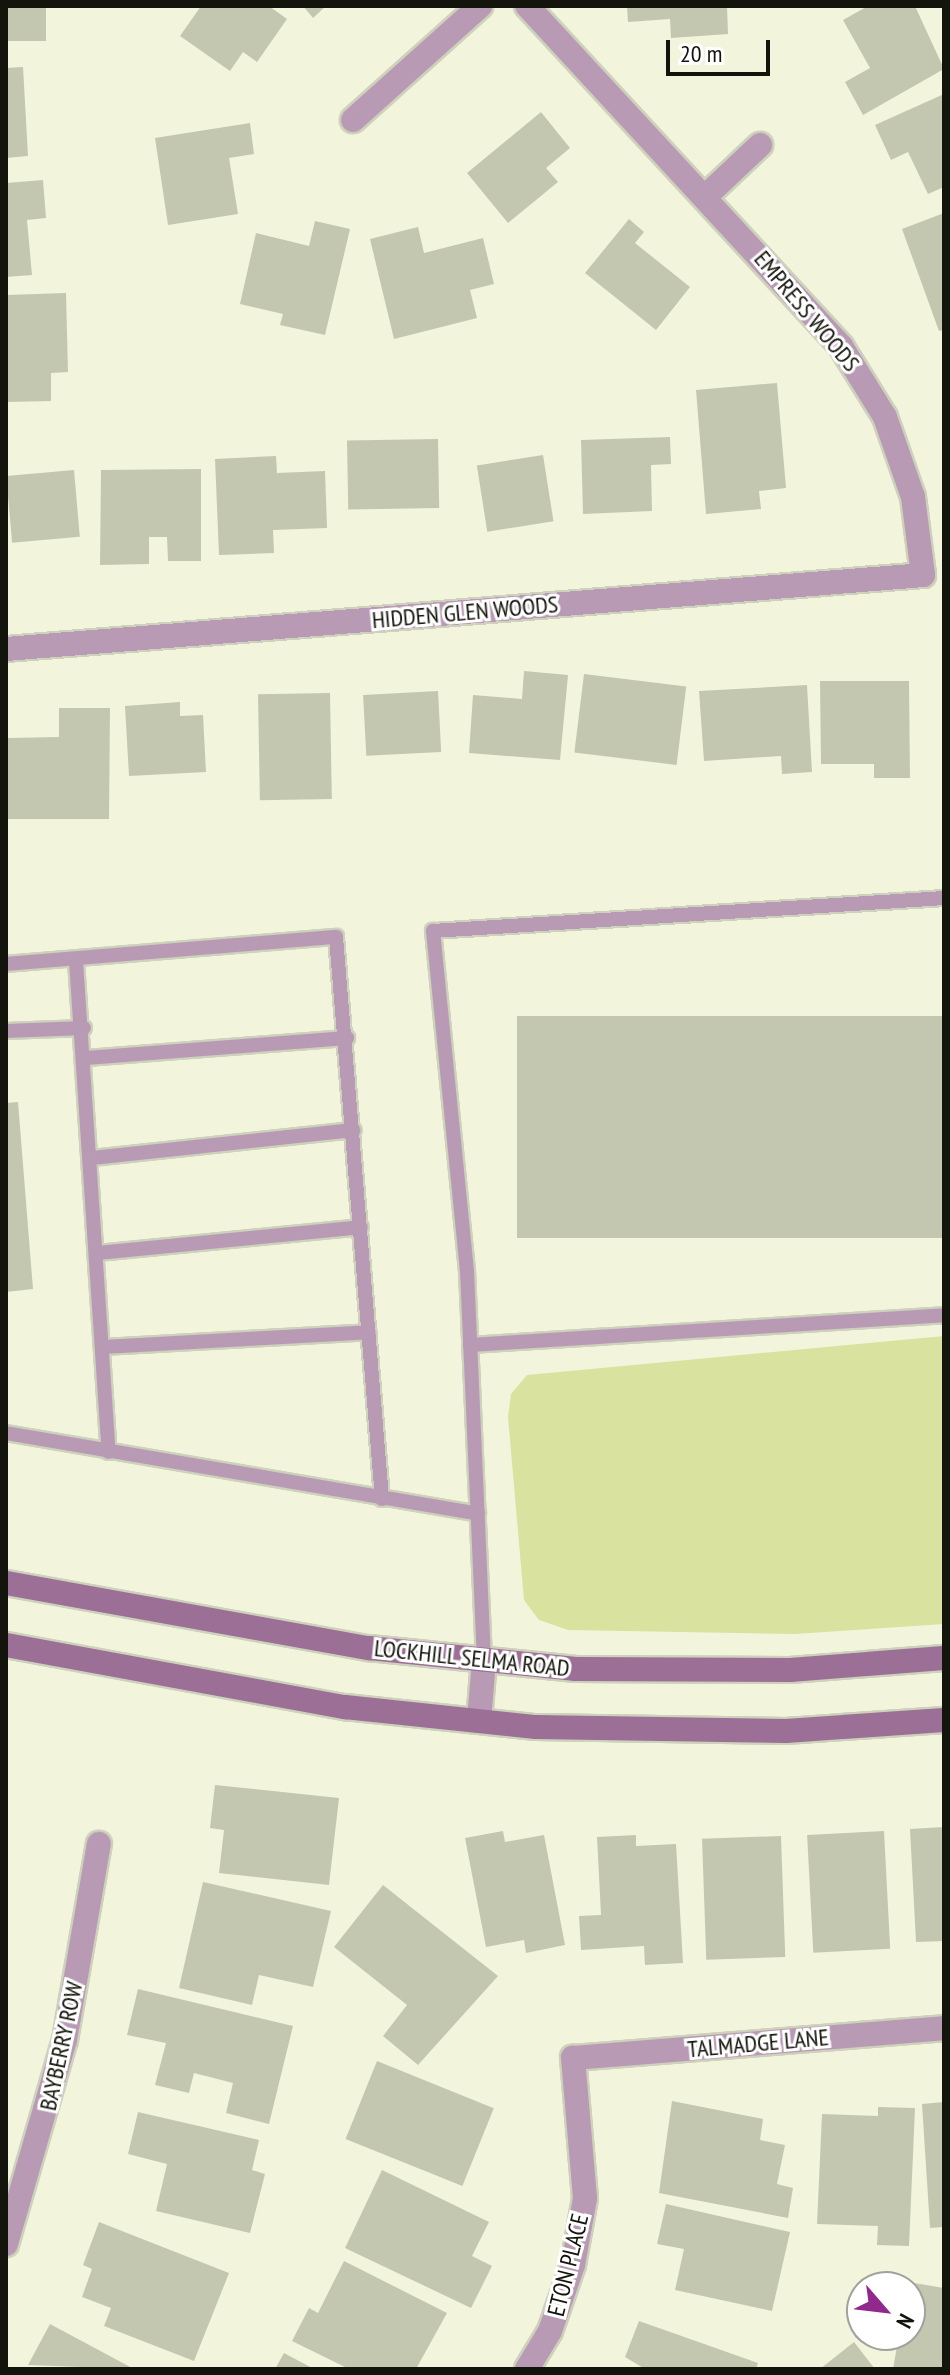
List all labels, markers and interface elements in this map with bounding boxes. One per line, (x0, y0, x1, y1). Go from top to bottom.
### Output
scale bar (670, 24, 774, 74)
text: 20 m (680, 38, 722, 69)
street label: EMPRESS WOODS (748, 245, 866, 377)
street label: HIDDEN GLEN WOODS (371, 590, 559, 634)
street label: LOCKHILL SELMA ROAD (372, 1633, 572, 1683)
street label: BAYBERRY ROW (33, 1979, 89, 2113)
street label: TALMADGE LANE (686, 2022, 830, 2064)
street label: ETON PLACE (541, 2211, 595, 2319)
north arrow (846, 2271, 926, 2351)
text: N (890, 2309, 921, 2333)

